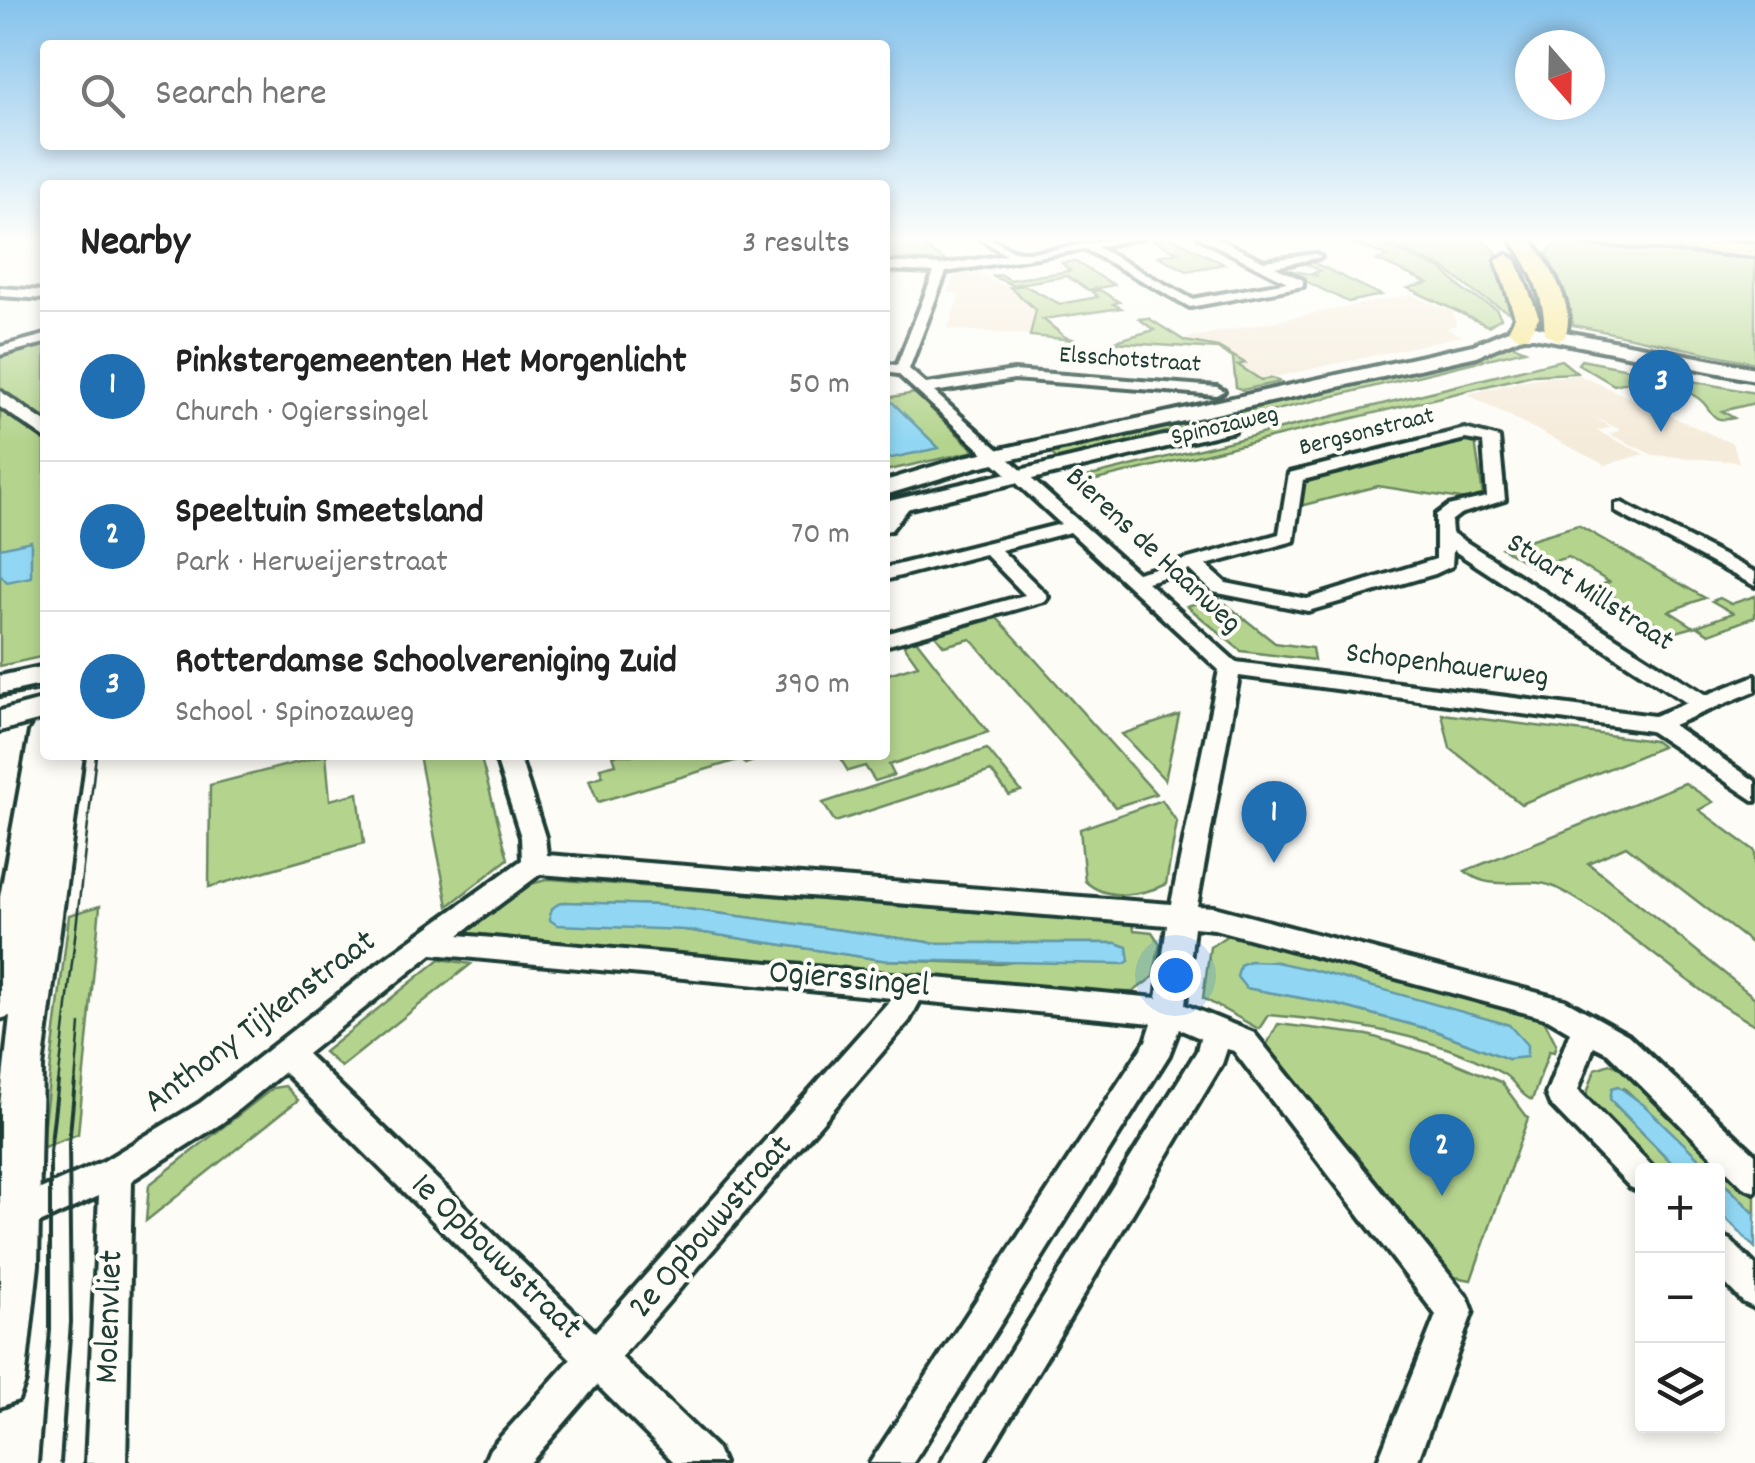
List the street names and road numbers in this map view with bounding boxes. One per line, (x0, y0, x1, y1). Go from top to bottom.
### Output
street label: Elsschotstraat (1058, 338, 1202, 384)
street label: Spinozaweg (1168, 397, 1282, 457)
street label: Bergsonstraat (1296, 399, 1438, 467)
street label: Bierens de Haanweg (1054, 459, 1250, 645)
street label: Stuart Millstraat (1497, 524, 1681, 664)
street label: Schopenhauerweg (1343, 633, 1551, 701)
street label: Anthony Tijkenstraat (134, 919, 388, 1127)
street label: Ogierssingel (766, 949, 932, 1013)
street label: 2e Opbouwstraat (618, 1125, 806, 1331)
street label: 1e Opbouwstraat (398, 1163, 592, 1353)
street label: Molenvliet (84, 1249, 138, 1385)

